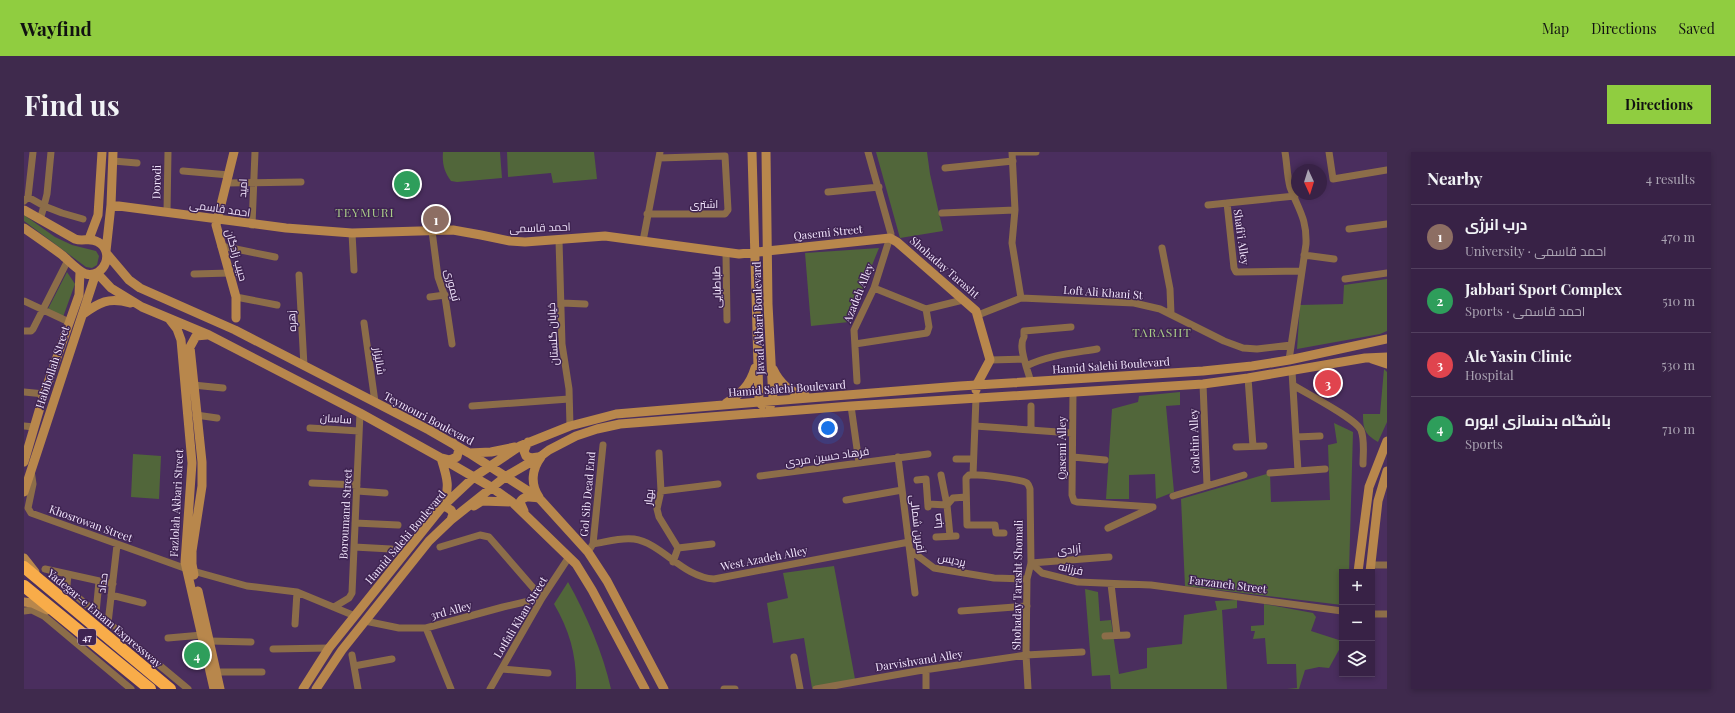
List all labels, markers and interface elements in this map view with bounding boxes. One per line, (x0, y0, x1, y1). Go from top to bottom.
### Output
text: Wayfind (20, 15, 92, 41)
text: Map (1542, 19, 1569, 38)
text: Directions (1591, 19, 1657, 38)
text: Saved (1679, 19, 1715, 38)
button: Directions (1607, 85, 1711, 124)
text: Find us (24, 86, 120, 123)
north arrow (1291, 164, 1327, 200)
street label: Dorodi (148, 165, 164, 199)
text: Nearby (1427, 167, 1482, 189)
pin: 2 (394, 169, 420, 199)
text: 4 results (1646, 170, 1695, 187)
street label: امید (234, 178, 250, 198)
street label: احمد قاسمی (189, 196, 251, 220)
street label: اشتری (690, 196, 718, 211)
district label: TEYMURI (335, 204, 395, 220)
pin: 1 (423, 204, 449, 234)
street label: Shafi'i Alley (1231, 208, 1253, 266)
text: درب انرژی (1465, 214, 1527, 234)
street label: احمد قاسمی (509, 218, 571, 236)
street label: Qasemi Street (793, 221, 863, 243)
street label: حبیب زادگان (222, 227, 252, 283)
text: 1 (1438, 228, 1442, 245)
text: 470 m (1661, 228, 1695, 245)
street label: Shohaday Tarasht (907, 233, 983, 301)
text: University · احمد قاسمی (1465, 242, 1607, 259)
street label: Javad Akbari Boulevard (749, 261, 768, 376)
street label: Azadeh Alley (839, 261, 877, 326)
street label: طباطبایی (708, 266, 724, 308)
street label: تیموری (442, 267, 464, 303)
text: Jabbari Sport Complex (1465, 279, 1622, 299)
street label: Loft Ali Khani St (1063, 282, 1143, 302)
text: 2 (1437, 292, 1443, 309)
text: 510 m (1662, 292, 1695, 309)
street label: خیابان گلستان (543, 302, 561, 366)
text: Sports · احمد قاسمی (1465, 302, 1585, 319)
street label: زهره (283, 310, 299, 332)
street label: Habibollah Street (32, 324, 72, 410)
district label: TARASHT (1132, 324, 1192, 340)
street label: شالیزار (371, 345, 389, 376)
text: Ale Yasin Clinic (1465, 346, 1572, 366)
street label: Hamid Salehi Boulevard (1052, 353, 1171, 377)
text: 3 (1437, 356, 1443, 373)
text: 530 m (1661, 356, 1695, 373)
text: Hospital (1465, 366, 1514, 383)
pin: 3 (1315, 368, 1341, 398)
street label: Hamid Salehi Boulevard (728, 376, 847, 400)
street label: Teymouri Boulevard (381, 388, 477, 448)
street label: Golchin Alley (1185, 408, 1203, 474)
street label: ساسان (320, 409, 352, 427)
text: باشگاه بدنسازی ایوره (1465, 410, 1611, 430)
street label: Qasemi Alley (1054, 416, 1069, 480)
your location (818, 418, 838, 438)
text: 4 (1437, 420, 1443, 437)
text: 710 m (1662, 420, 1695, 437)
text: Sports (1465, 435, 1503, 452)
street label: فرهاد حسین مردی (784, 443, 870, 469)
street label: Fazlolah Akbari Street (166, 449, 186, 557)
street label: Gol Sib Dead End (576, 450, 598, 537)
street label: Boroumand Street (335, 468, 355, 560)
street label: Hamid Salehi Boulevard (361, 487, 449, 587)
street label: بهار (640, 488, 656, 507)
street label: آفرین شمالی (907, 494, 929, 554)
street label: Khosrowan Street (47, 501, 135, 545)
street label: صبا (929, 513, 945, 529)
street label: Shohaday Tarasht Shomali (1008, 520, 1026, 650)
street label: آزادی (1056, 540, 1082, 558)
street label: West Azadeh Alley (718, 542, 809, 574)
street label: پردیس (937, 549, 967, 569)
street label: فرزانه (1057, 558, 1085, 578)
street label: Yadegar-e Emam Expressway (44, 565, 166, 671)
map controls (1339, 569, 1375, 677)
button: + (1339, 569, 1375, 605)
street label: حداد (93, 572, 111, 594)
street label: Farzaneh Street (1188, 572, 1268, 596)
street label: Lotfali Khan Street (490, 573, 550, 661)
street label: 3rd Alley (429, 597, 474, 623)
button: − (1339, 605, 1375, 641)
road number: 47 (78, 629, 96, 645)
pin: 4 (184, 640, 210, 670)
button: layers (1339, 641, 1375, 677)
street label: Darvishvand Alley (874, 646, 964, 674)

